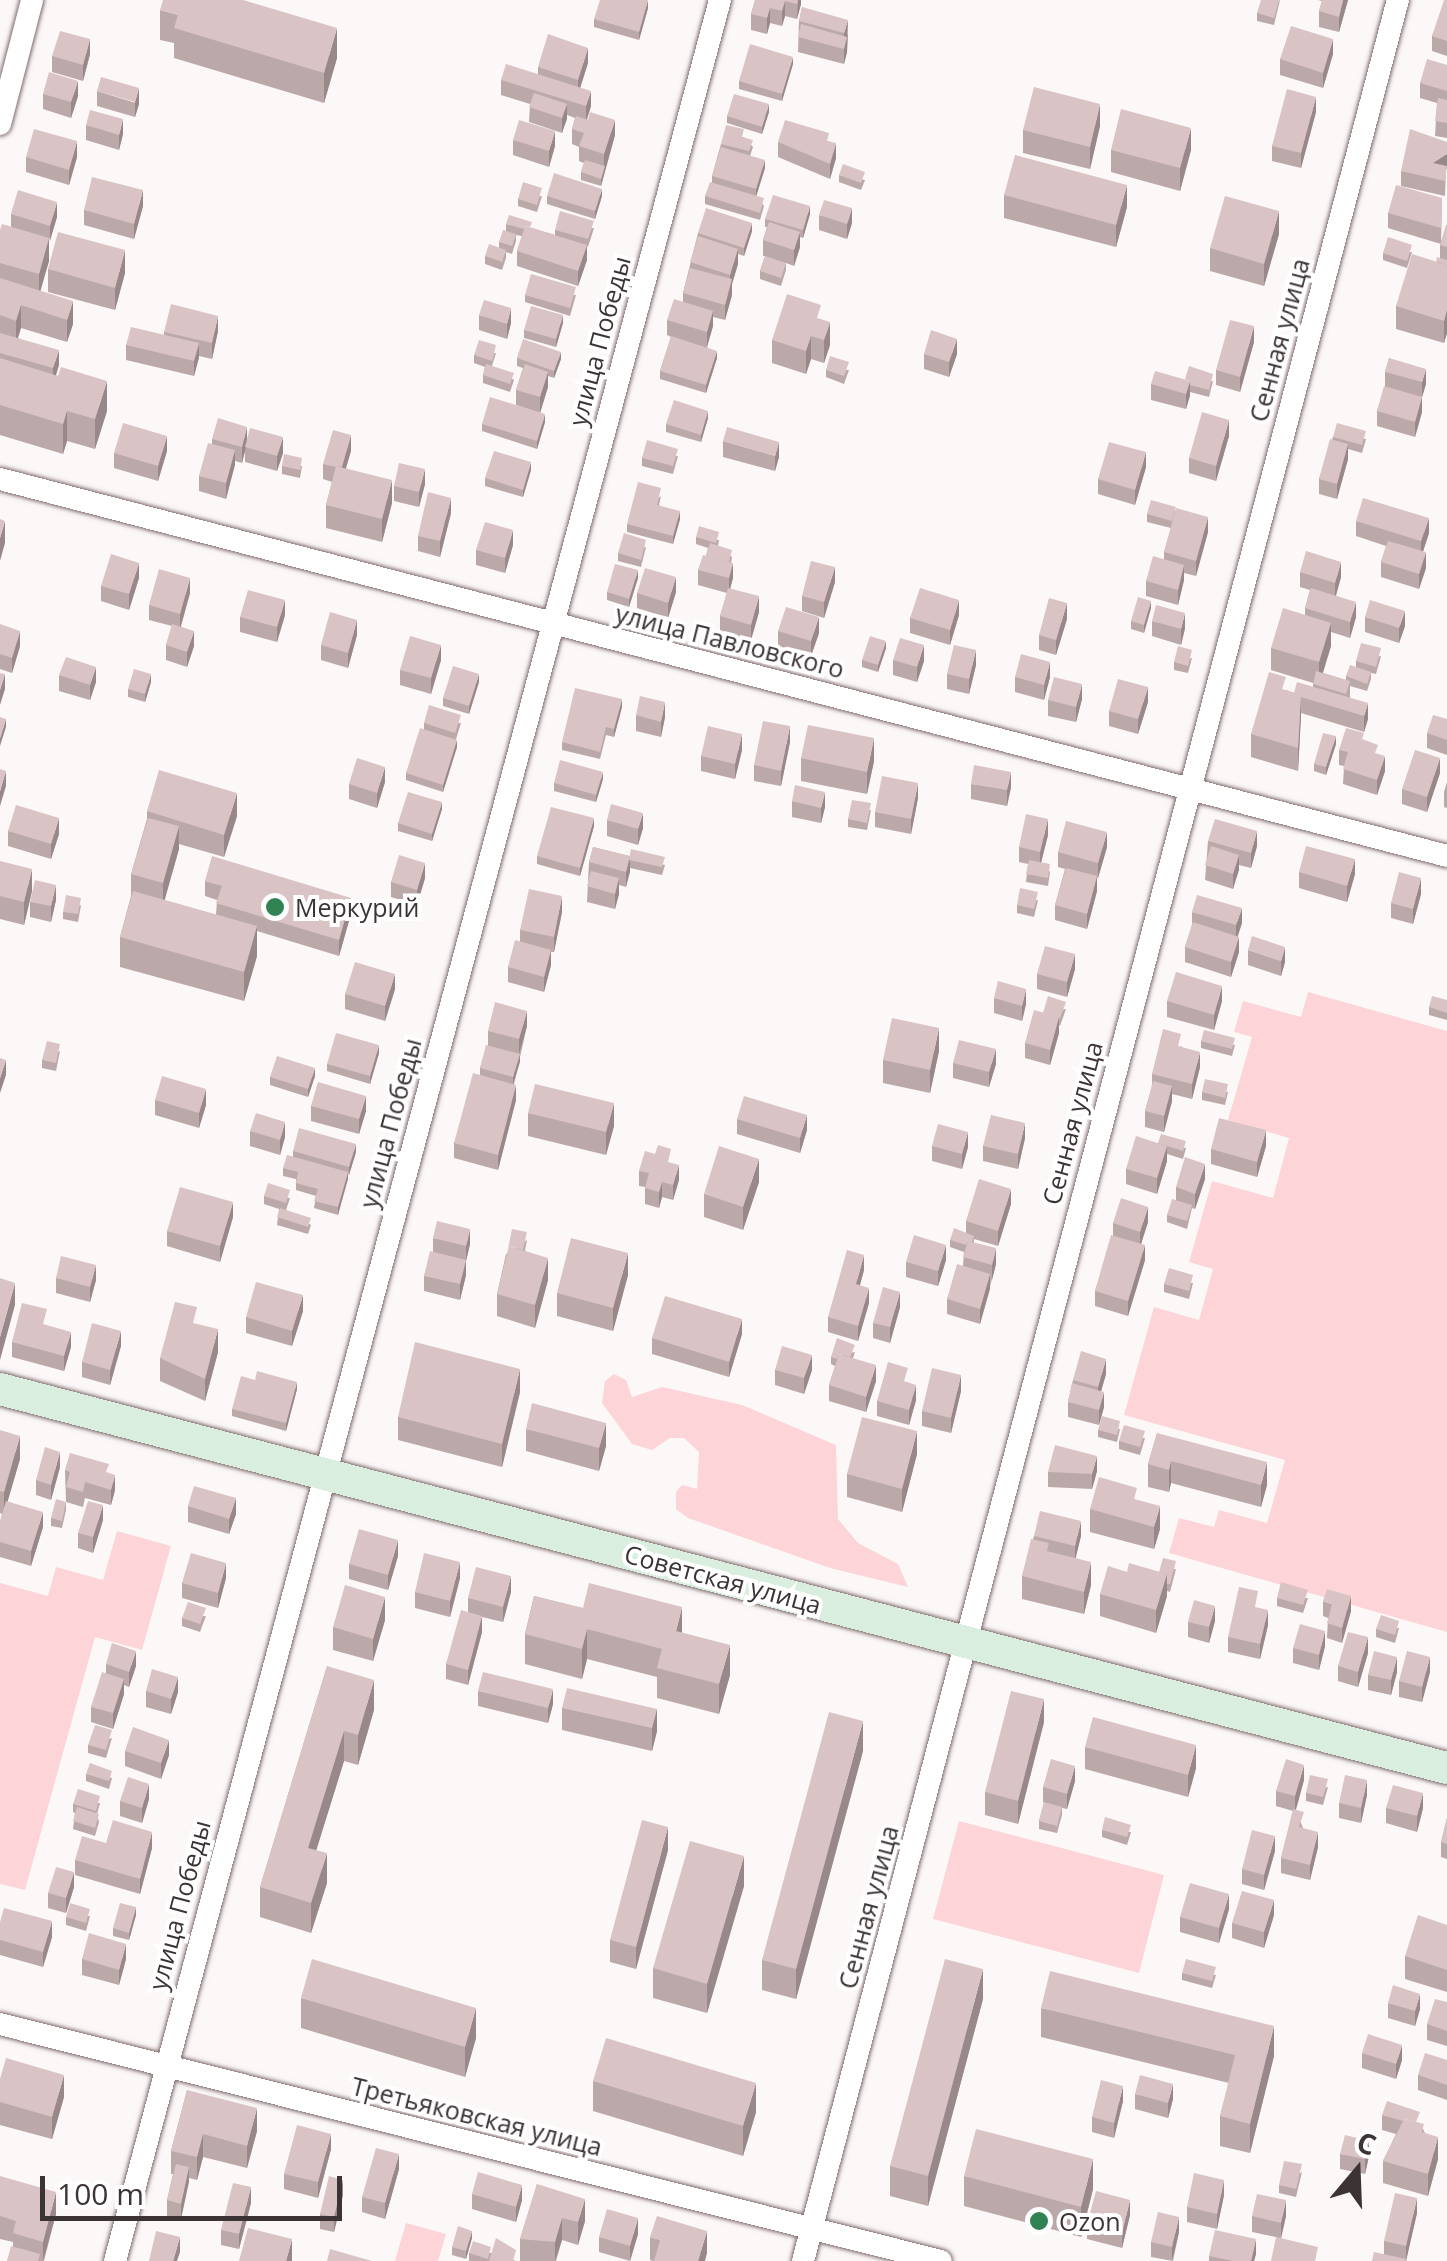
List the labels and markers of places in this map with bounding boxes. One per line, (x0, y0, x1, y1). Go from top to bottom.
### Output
place label: Меркурий (295, 892, 419, 922)
marker: Меркурий (264, 896, 286, 918)
place label: Ozon (1059, 2206, 1121, 2236)
marker: Ozon (1028, 2210, 1050, 2232)

